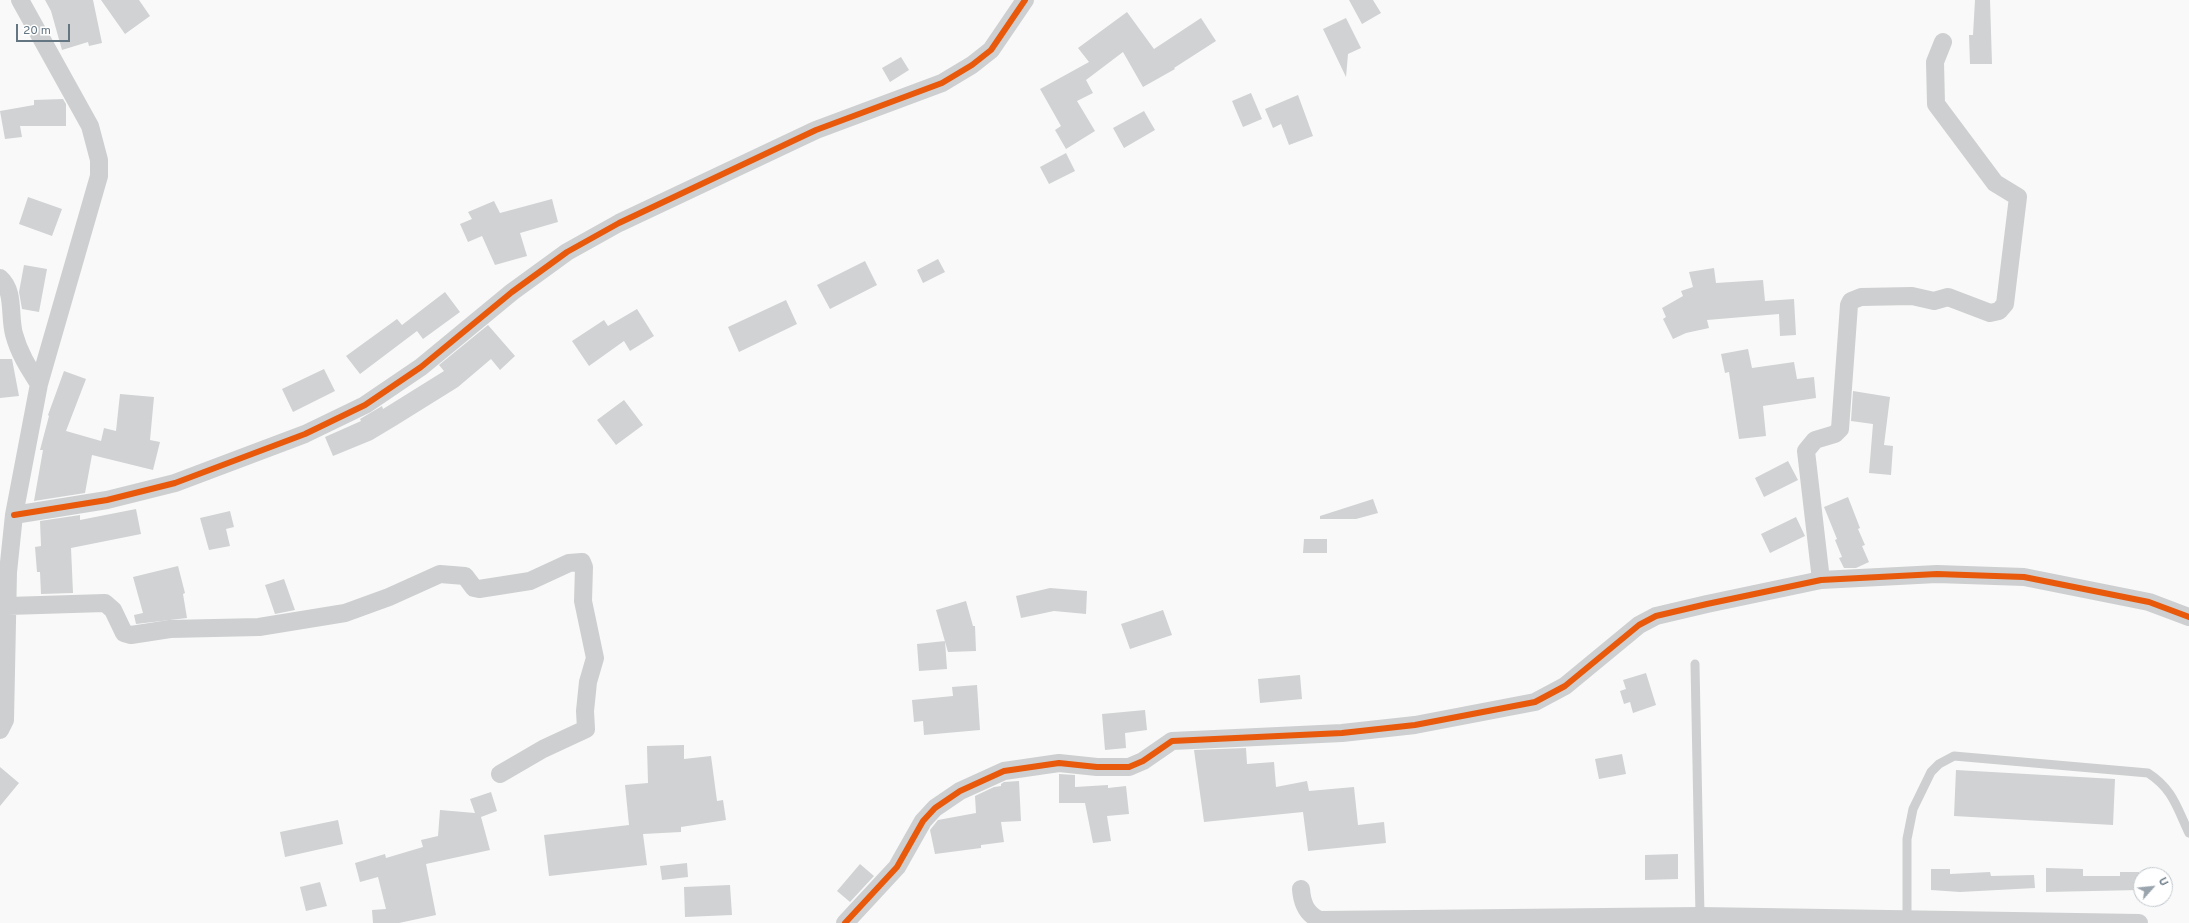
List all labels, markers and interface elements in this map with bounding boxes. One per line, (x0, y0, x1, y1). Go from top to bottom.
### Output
scale bar (18, 16, 72, 42)
text: 20 m (23, 23, 51, 39)
north arrow (2133, 867, 2173, 907)
text: U (2155, 875, 2171, 889)

